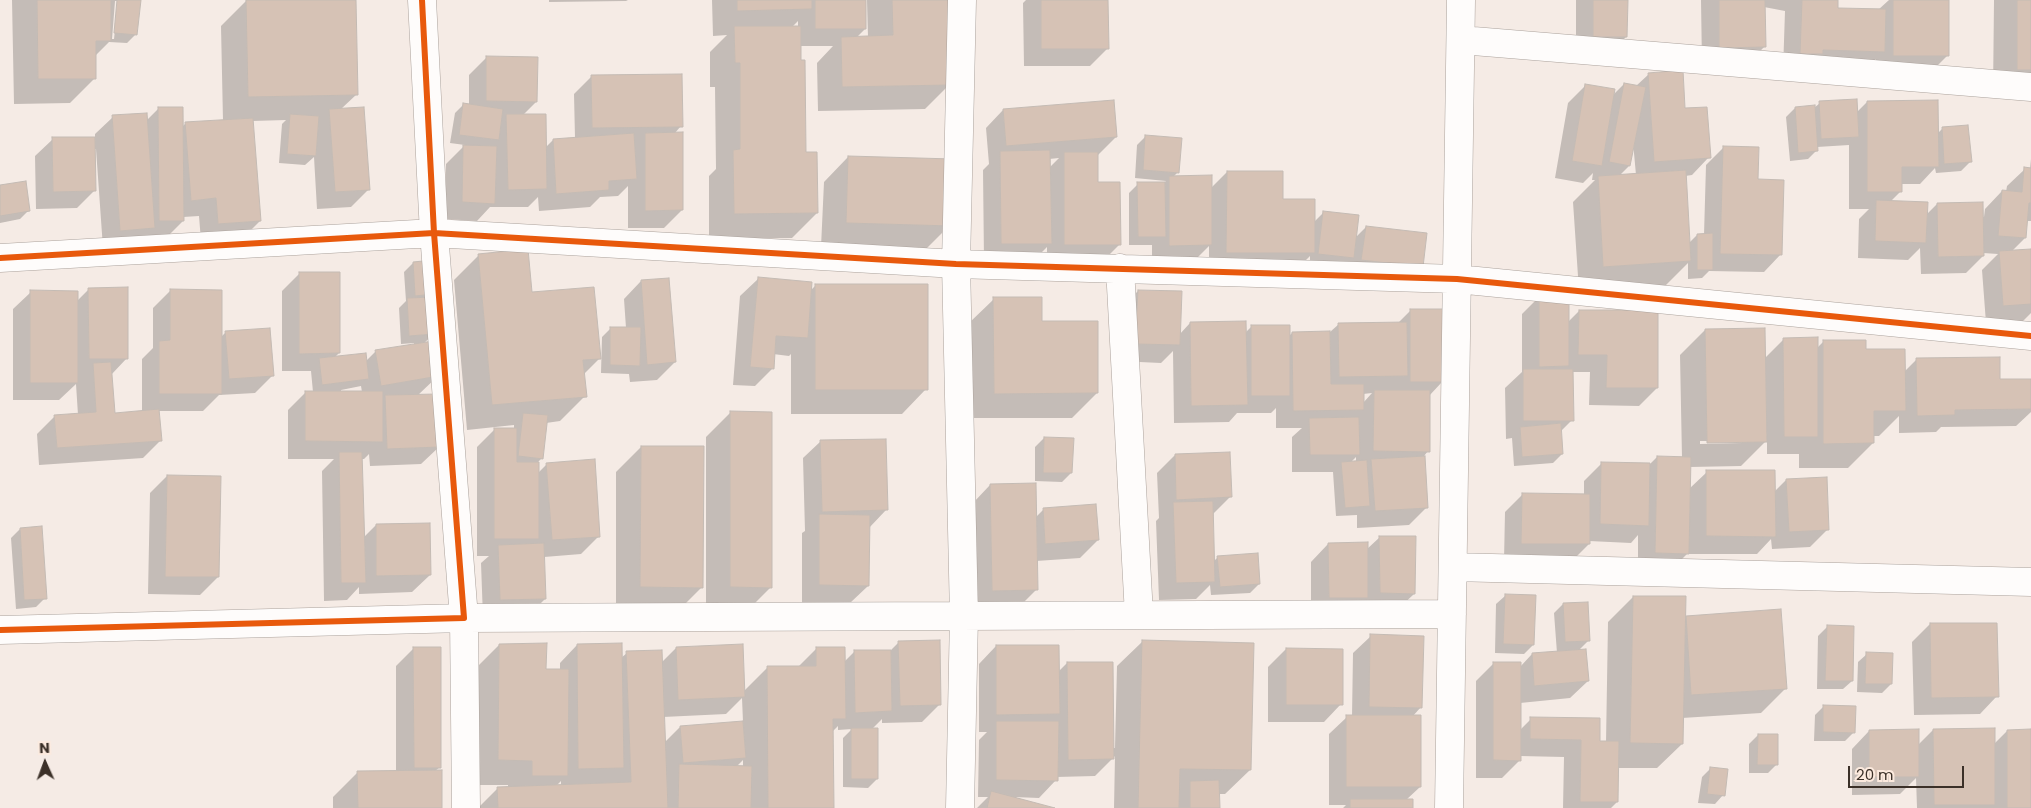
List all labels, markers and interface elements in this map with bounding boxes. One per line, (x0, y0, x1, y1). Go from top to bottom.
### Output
north arrow (20, 738, 70, 788)
text: N (39, 738, 50, 758)
scale bar (1851, 756, 1967, 788)
text: 20 m (1856, 764, 1894, 785)

